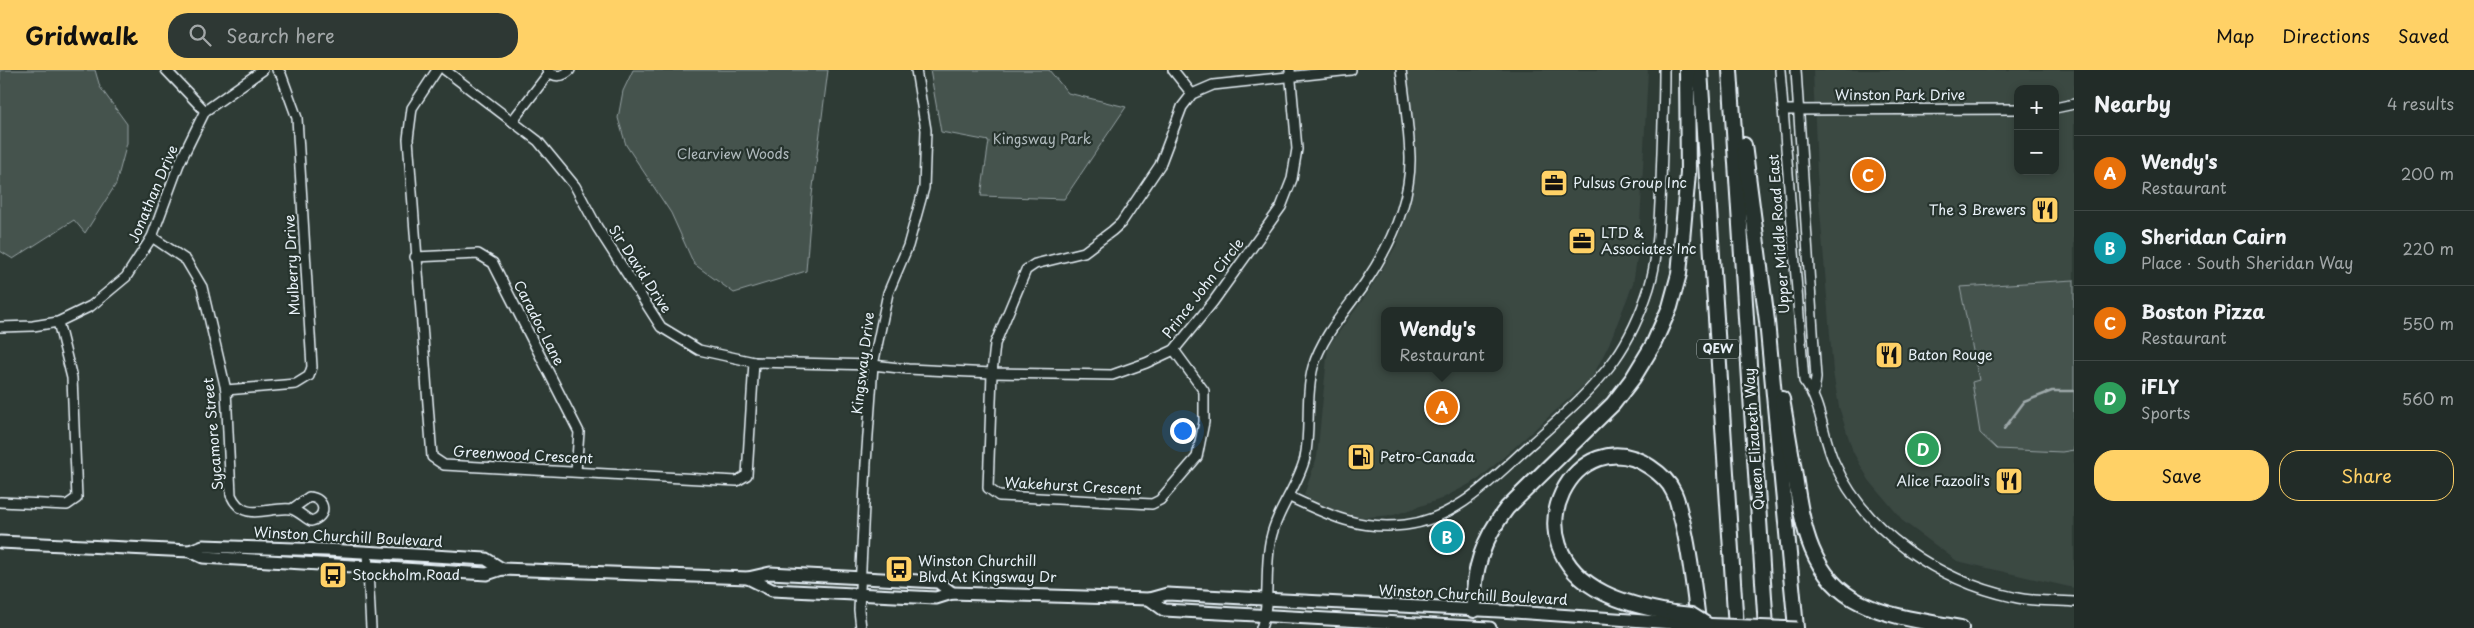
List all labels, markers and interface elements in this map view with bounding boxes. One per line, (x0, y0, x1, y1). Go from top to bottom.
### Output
search box (168, 13, 518, 58)
text: Gridwalk (25, 17, 138, 53)
icon: search (186, 21, 214, 49)
text: Search here (226, 21, 335, 49)
text: Map (2216, 22, 2254, 49)
text: Directions (2282, 22, 2370, 49)
text: Saved (2398, 22, 2449, 49)
street label: Winston Park Drive (1835, 84, 1965, 105)
map controls (2014, 85, 2059, 175)
button: + (2014, 85, 2059, 130)
text: Nearby (2094, 87, 2171, 119)
text: 4 results (2387, 91, 2454, 115)
park label: Kingsway Park (993, 128, 1092, 149)
button: − (2014, 130, 2059, 175)
street label: Jonathan Drive (122, 142, 183, 246)
park label: Clearview Woods (677, 143, 789, 164)
text: Wendy's (2141, 147, 2218, 175)
street label: Upper Middle Road East (1762, 153, 1795, 315)
pin: C (1852, 156, 1884, 194)
text: A (2104, 161, 2116, 185)
text: 200 m (2401, 161, 2454, 185)
office icon: Pulsus Group Inc (1539, 168, 1569, 198)
place label: Pulsus Group Inc (1573, 172, 1687, 193)
text: Restaurant (2141, 175, 2227, 199)
restaurant icon: The 3 Brewers (2030, 195, 2060, 225)
place label: The 3 Brewers (1929, 199, 2026, 220)
street label: Mulberry Drive (278, 214, 305, 316)
street label: Sir David Drive (604, 220, 677, 317)
place label: LTD & Associates Inc (1601, 222, 1696, 259)
text: Sheridan Cairn (2141, 222, 2287, 250)
office icon: LTD & Associates Inc (1567, 226, 1597, 256)
street label: Prince John Circle (1157, 233, 1249, 342)
text: B (2105, 236, 2115, 260)
text: 220 m (2403, 236, 2454, 260)
text: Place · South Sheridan Way (2141, 250, 2353, 274)
street label: Caradoc Lane (509, 276, 570, 369)
text: Boston Pizza (2141, 297, 2265, 325)
popup (1381, 307, 1503, 372)
street label: Kingsway Drive (846, 311, 879, 415)
text: C (2104, 311, 2116, 335)
text: 550 m (2402, 311, 2454, 335)
text: Wendy's (1399, 314, 1476, 342)
text: Restaurant (2141, 325, 2227, 349)
road number: QEW (1697, 340, 1739, 358)
restaurant icon: Baton Rouge (1874, 340, 1904, 370)
text: Restaurant (1399, 342, 1485, 366)
place label: Baton Rouge (1908, 344, 1993, 365)
street label: Queen Elizabeth Way (1738, 367, 1769, 511)
text: iFLY (2141, 372, 2179, 400)
street label: Sycamore Street (197, 377, 228, 491)
text: D (2104, 386, 2116, 410)
text: 560 m (2402, 386, 2454, 410)
pin: A (1426, 388, 1458, 426)
text: Sports (2141, 400, 2190, 424)
your location (1170, 418, 1196, 444)
pin: D (1907, 430, 1939, 468)
street label: Greenwood Crescent (452, 440, 594, 469)
fuel station icon: Petro-Canada (1346, 442, 1376, 472)
place label: Petro-Canada (1380, 446, 1475, 467)
button: Save (2094, 450, 2269, 501)
button: Share (2279, 450, 2454, 501)
restaurant icon: Alice Fazooli's (1994, 466, 2024, 496)
place label: Alice Fazooli's (1896, 470, 1990, 491)
street label: Wakehurst Crescent (1004, 471, 1142, 500)
pin: B (1431, 518, 1463, 556)
street label: Winston Churchill Boulevard (253, 521, 444, 552)
place label: Winston Churchill Blvd At Kingsway Dr (918, 550, 1057, 587)
bus stop icon: Winston Churchill Blvd At Kingsway Dr (884, 554, 914, 584)
bus stop icon: Stockholm Road (318, 560, 348, 590)
place label: Stockholm Road (352, 564, 460, 585)
street label: Winston Churchill Boulevard (1378, 579, 1569, 610)

